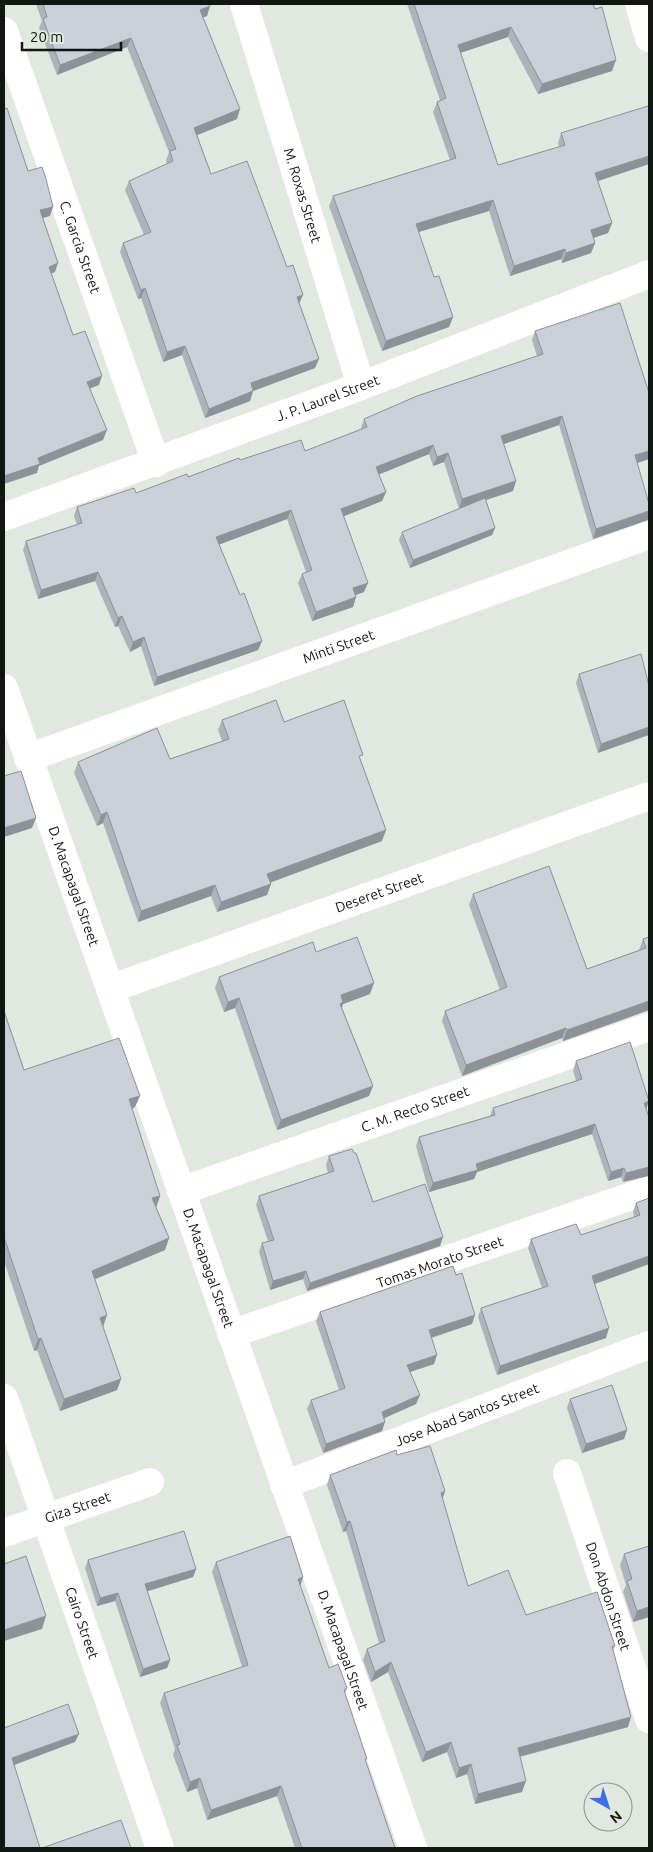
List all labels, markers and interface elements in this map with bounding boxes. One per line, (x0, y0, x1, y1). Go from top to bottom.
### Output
scale bar (22, 20, 121, 52)
text: 20 m (30, 28, 63, 45)
street label: M. Roxas Street (281, 146, 325, 245)
street label: C. Garcia Street (56, 199, 104, 296)
street label: J. P. Laurel Street (274, 371, 382, 424)
street label: Minti Street (301, 626, 377, 667)
street label: D. Macapagal Street (45, 824, 102, 949)
street label: Deseret Street (333, 869, 426, 916)
street label: C. M. Recto Street (359, 1083, 472, 1135)
street label: D. Macapagal Street (180, 1206, 237, 1331)
street label: Tomas Morato Street (375, 1233, 506, 1291)
street label: Jose Abad Santos Street (393, 1380, 542, 1450)
street label: Giza Street (43, 1488, 113, 1526)
street label: Don Abdon Street (583, 1540, 634, 1653)
street label: Cairo Street (62, 1585, 102, 1661)
street label: D. Macapagal Street (315, 1588, 372, 1712)
north arrow (583, 1782, 633, 1832)
text: N (607, 1808, 625, 1827)

